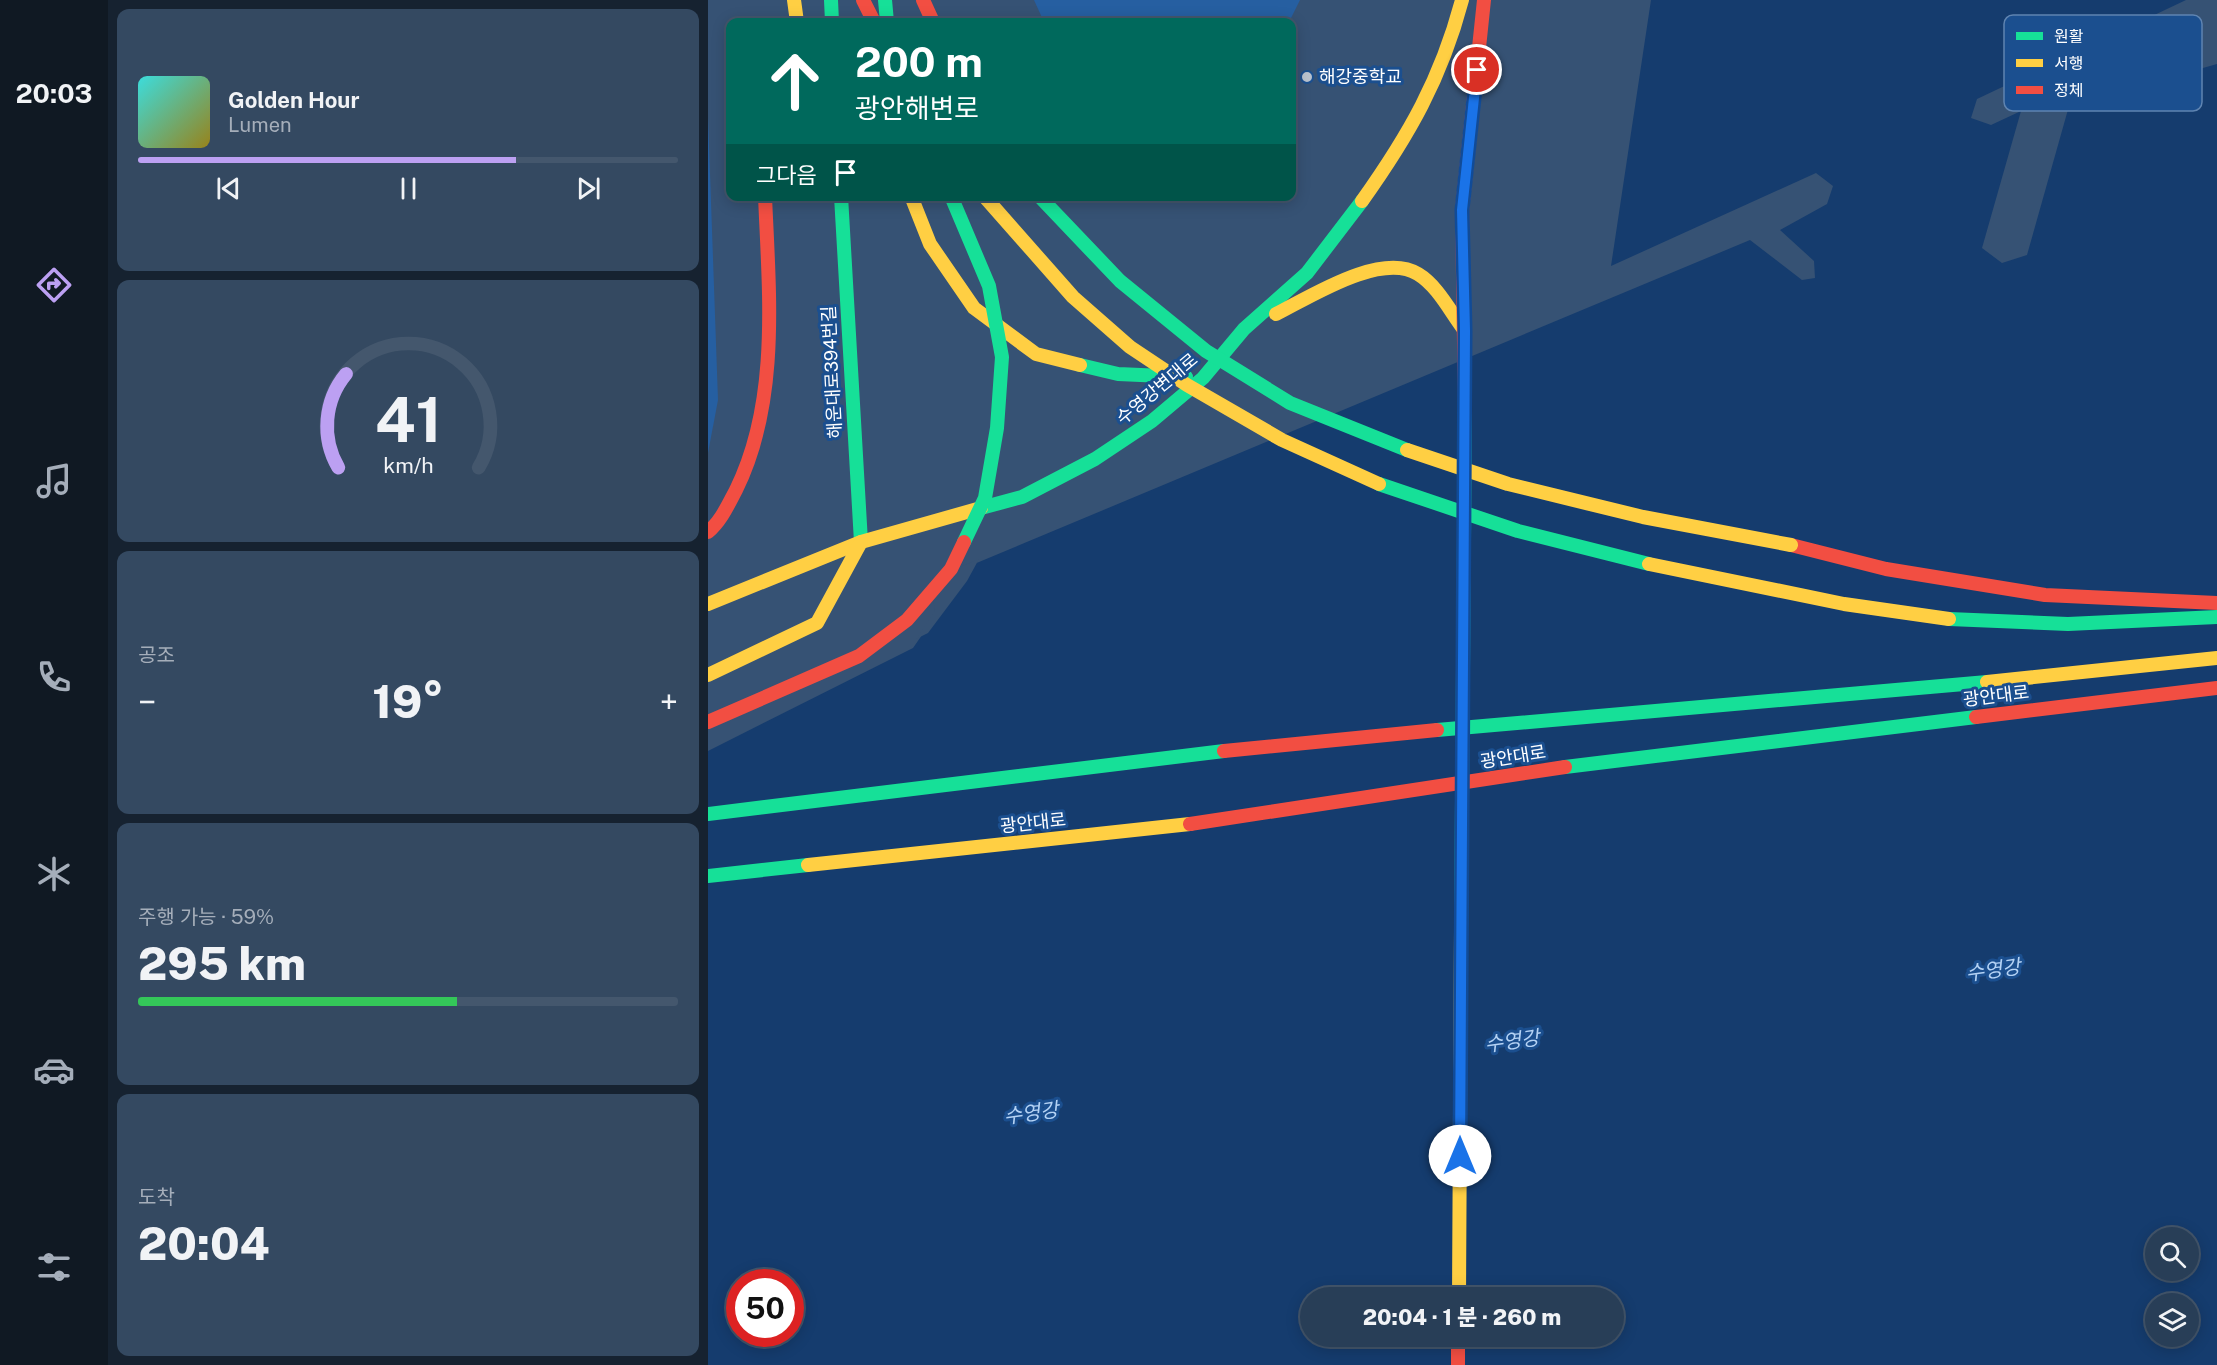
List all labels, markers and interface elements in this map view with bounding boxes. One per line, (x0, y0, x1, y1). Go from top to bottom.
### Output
legend (2004, 15, 2202, 111)
text: 원활 (2054, 27, 2084, 46)
text: 200 m (855, 37, 983, 86)
icon: ahead (756, 42, 834, 120)
pin (1451, 44, 1502, 95)
icon: arrive (1460, 53, 1493, 86)
text: 서행 (2054, 54, 2083, 73)
place label: 해강중학교 (1319, 66, 1402, 87)
marker: 해강중학교 (1300, 70, 1314, 84)
text: 20:03 (15, 77, 93, 109)
text: 정체 (2054, 81, 2083, 100)
text: Golden Hour (228, 87, 359, 113)
text: 광안해변로 (855, 92, 979, 124)
text: Lumen (228, 113, 292, 137)
icon: arrive (829, 156, 862, 189)
text: 그다음 (756, 162, 817, 188)
icon: previous (212, 172, 245, 205)
icon: pause (392, 172, 425, 205)
icon: next (572, 172, 605, 205)
icon: directions (33, 264, 75, 306)
street label: 해운대로394번길 (818, 305, 845, 439)
street label: 수영강변대로 (1112, 349, 1201, 429)
text: 41 (374, 383, 442, 456)
text: km/h (383, 454, 433, 479)
icon: music (33, 460, 75, 502)
text: 공조 (138, 643, 175, 667)
icon: phone (33, 656, 75, 698)
text: 19° (372, 675, 444, 728)
street label: 광안대로 (1962, 681, 2030, 710)
text: − (138, 683, 156, 721)
text: + (660, 683, 678, 721)
street label: 광안대로 (1479, 741, 1547, 772)
street label: 광안대로 (999, 809, 1067, 836)
icon: climate (33, 853, 75, 895)
text: 주행 가능 · 59% (138, 905, 274, 929)
text: 295 km (138, 937, 306, 990)
water label: 수영강 (1964, 954, 2025, 986)
water label: 수영강 (1483, 1025, 1544, 1057)
icon: car (33, 1049, 75, 1091)
water label: 수영강 (1002, 1097, 1063, 1129)
position arrow (1428, 1124, 1492, 1188)
text: 도착 (138, 1185, 175, 1209)
text: 20:04 (138, 1217, 270, 1270)
map controls (2145, 1227, 2199, 1347)
button: search (2145, 1227, 2199, 1281)
icon: filters (33, 1246, 75, 1288)
speed limit sign: 50 (726, 1269, 804, 1347)
button: layers (2145, 1293, 2199, 1347)
text: 20:04 · 1 분 · 260 m (1363, 1304, 1561, 1330)

